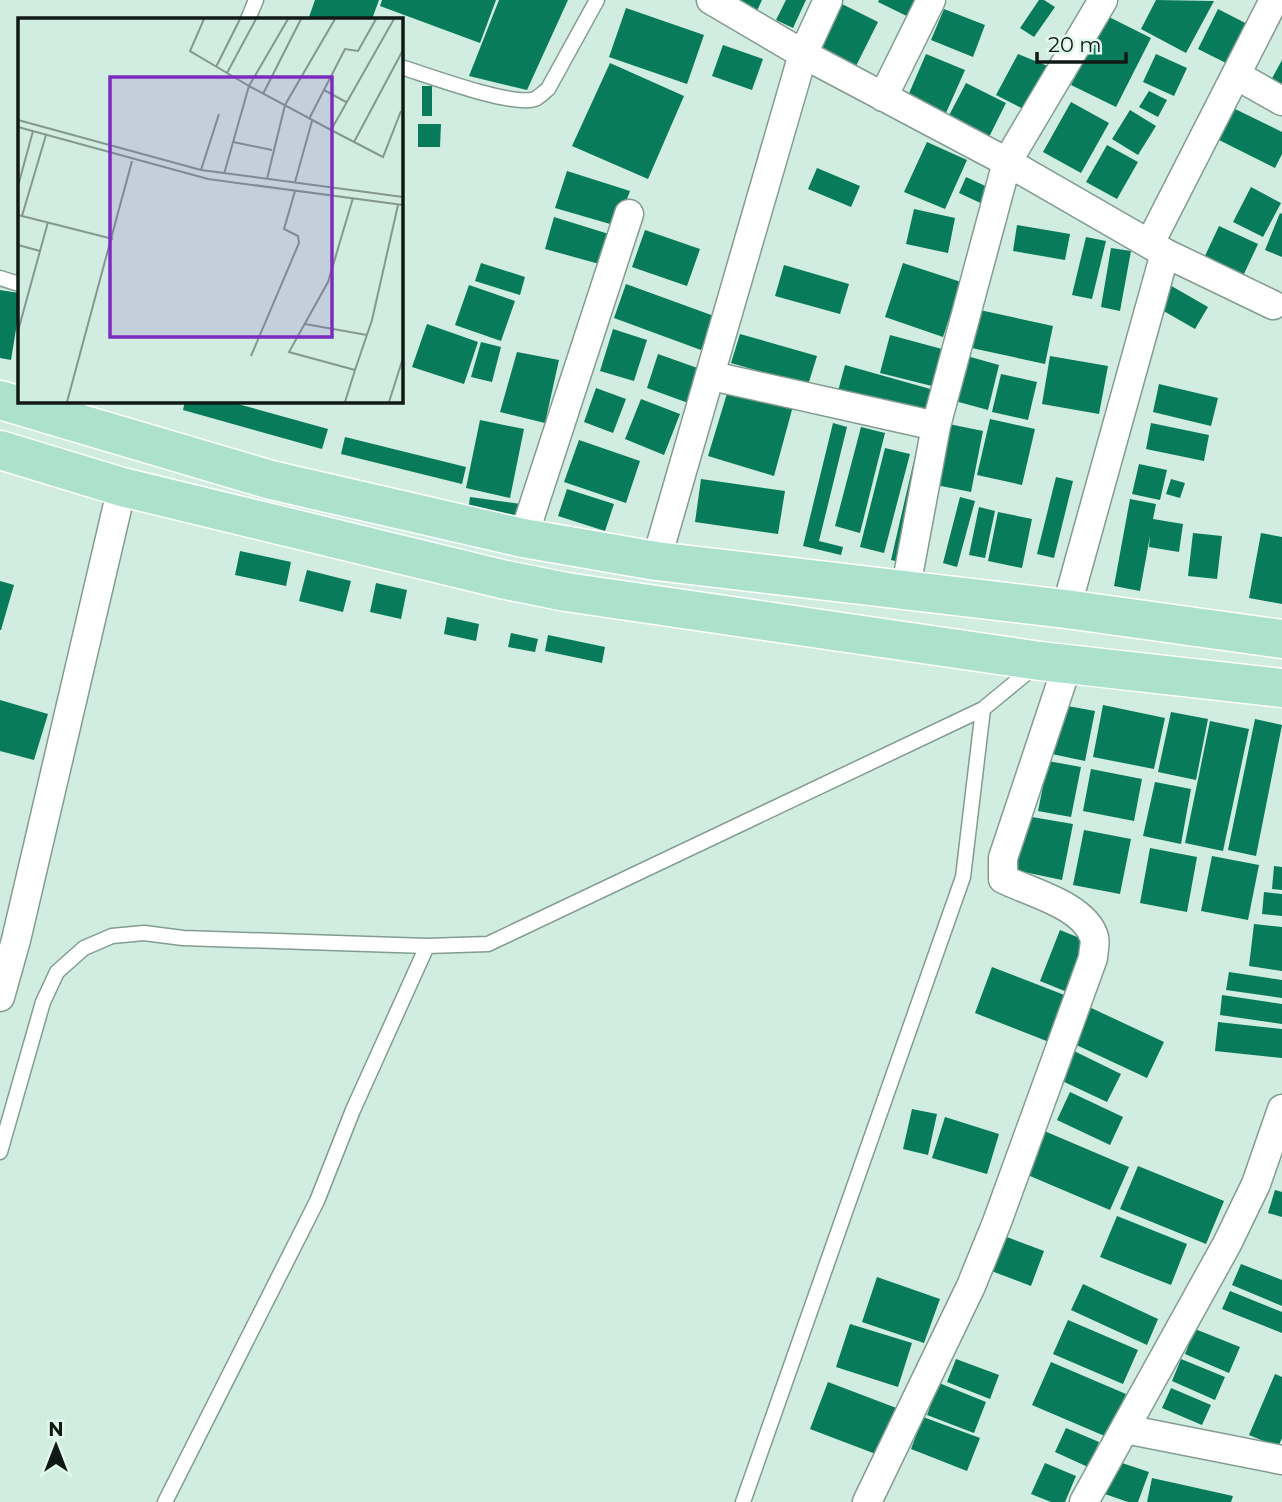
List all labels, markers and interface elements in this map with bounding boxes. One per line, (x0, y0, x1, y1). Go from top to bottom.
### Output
inset map (18, 18, 402, 402)
scale bar (1037, 21, 1126, 65)
text: 20 m (1048, 32, 1102, 57)
north arrow (21, 1411, 91, 1481)
text: N (48, 1418, 64, 1441)

